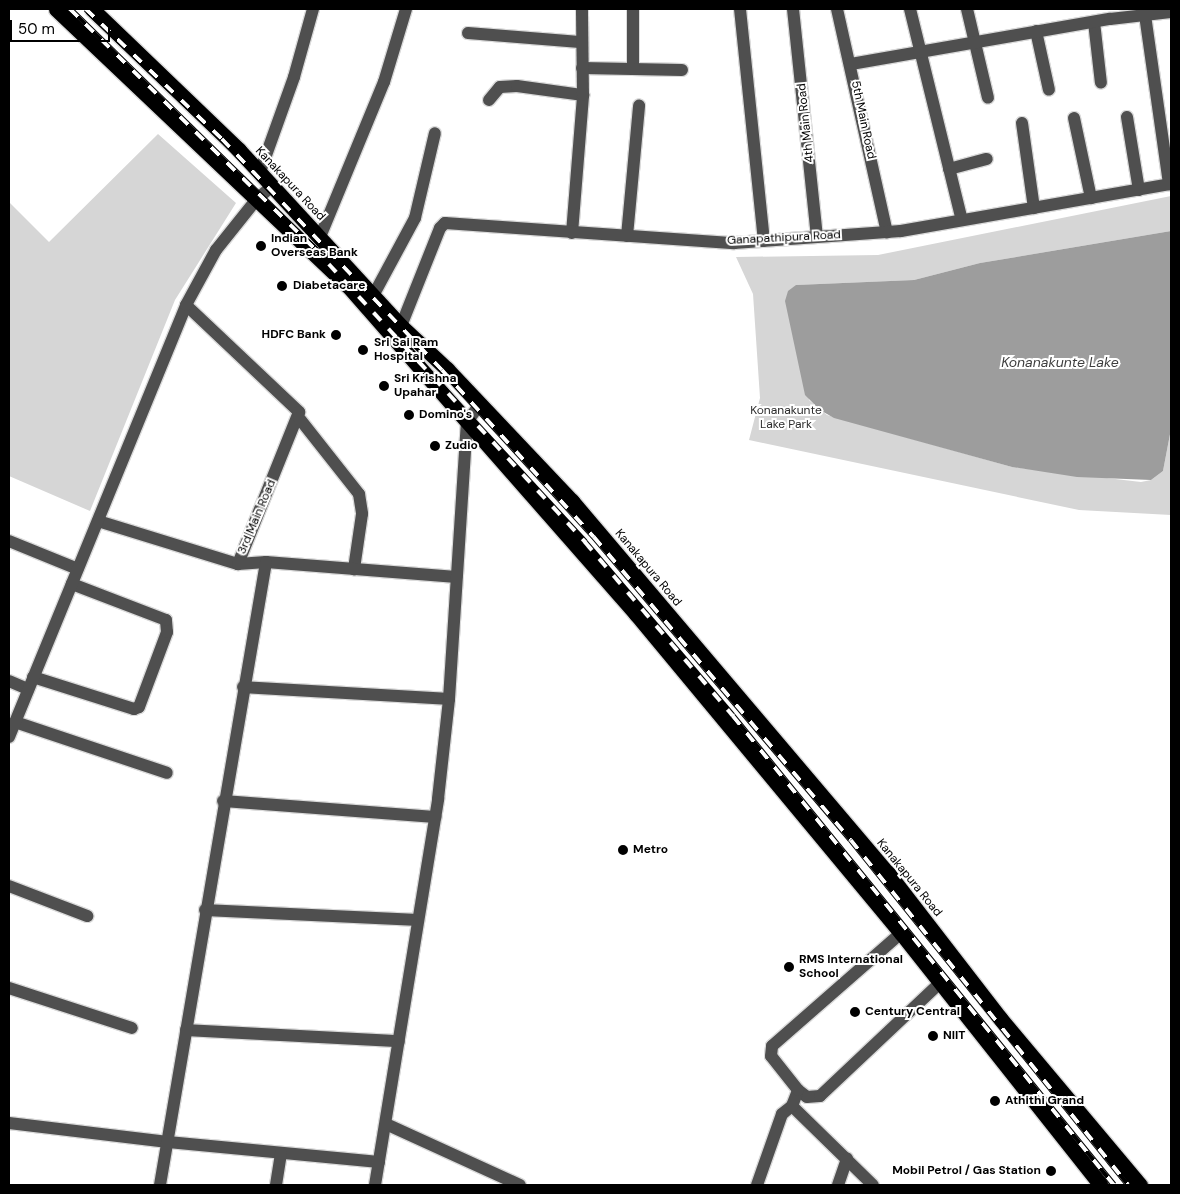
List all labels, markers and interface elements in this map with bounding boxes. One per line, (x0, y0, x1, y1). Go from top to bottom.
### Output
scale bar (12, 10, 112, 42)
text: 50 m (18, 19, 55, 39)
street label: 5th Main Road (848, 80, 878, 160)
street label: 4th Main Road (795, 83, 817, 163)
street label: Kanakapura Road (252, 144, 328, 224)
street label: Ganapathipura Road (727, 228, 841, 248)
place label: Indian Overseas Bank (271, 232, 358, 260)
marker: Indian Overseas Bank (255, 240, 267, 252)
marker: Diabetacare (275, 279, 289, 293)
place label: Diabetacare (293, 279, 365, 293)
place label: HDFC Bank (262, 328, 326, 342)
marker: HDFC Bank (330, 329, 342, 341)
place label: Sri Sai Ram Hospital (374, 336, 438, 364)
marker: Sri Sai Ram Hospital (356, 343, 370, 357)
water label: Konanakunte Lake (1001, 354, 1119, 370)
place label: Sri Krishna Upahar (394, 372, 457, 400)
marker: Sri Krishna Upahar (378, 380, 390, 392)
park label: Konanakunte Lake Park (750, 404, 822, 432)
place label: Domino's (419, 408, 472, 422)
marker: Domino's (403, 409, 415, 421)
place label: Zudio (445, 439, 478, 453)
marker: Zudio (429, 440, 441, 452)
street label: 3rd Main Road (235, 478, 279, 556)
street label: Kanakapura Road (612, 527, 684, 609)
street label: Kanakapura Road (873, 836, 945, 920)
place label: Metro (633, 843, 668, 857)
marker: Metro (617, 844, 629, 856)
place label: RMS International School (799, 953, 903, 981)
marker: RMS International School (783, 961, 795, 973)
place label: Century Central (865, 1005, 960, 1019)
marker: Century Central (849, 1006, 861, 1018)
place label: NIIT (943, 1029, 965, 1043)
marker: NIIT (927, 1030, 939, 1042)
place label: Athithi Grand (1005, 1094, 1084, 1108)
marker: Athithi Grand (989, 1095, 1001, 1107)
place label: Mobil Petrol / Gas Station (892, 1164, 1041, 1178)
marker: Mobil Petrol / Gas Station (1045, 1165, 1057, 1177)

